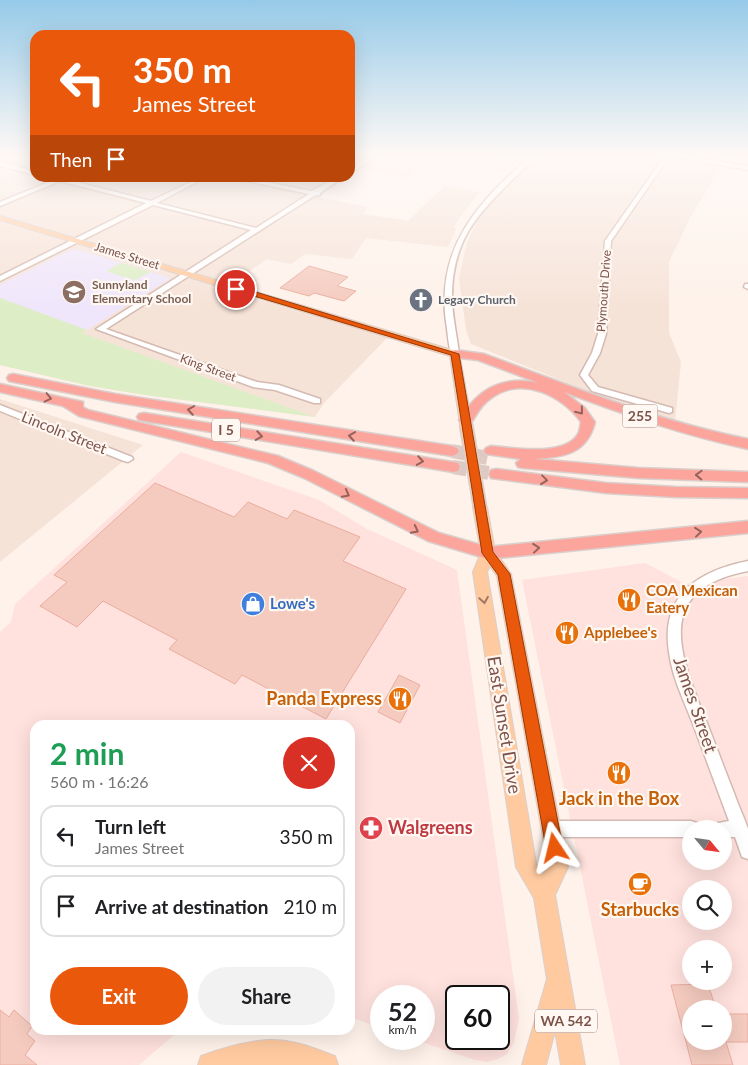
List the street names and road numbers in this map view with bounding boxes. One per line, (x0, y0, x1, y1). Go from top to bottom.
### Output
street label: James Street (93, 239, 162, 273)
street label: Plymouth Drive (593, 249, 614, 333)
street label: King Street (178, 350, 239, 385)
road number: 255 (622, 404, 658, 428)
street label: Lincoln Street (19, 407, 110, 458)
road number: I 5 (212, 418, 240, 442)
street label: East Sunset Drive (483, 654, 527, 795)
street label: James Street (669, 654, 723, 756)
road number: WA 542 (535, 1009, 597, 1032)

